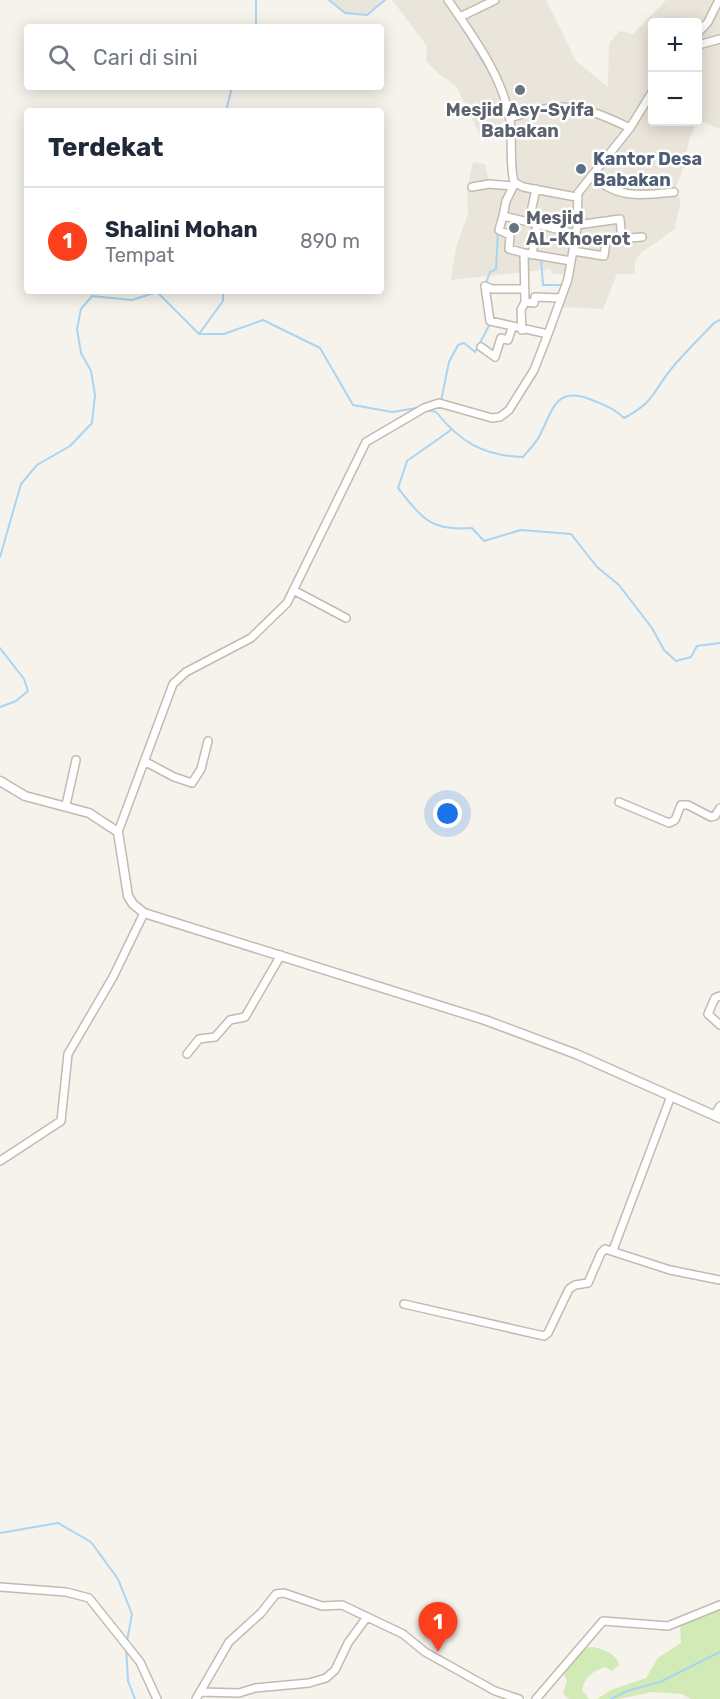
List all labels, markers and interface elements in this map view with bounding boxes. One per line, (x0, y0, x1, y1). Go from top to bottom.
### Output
map controls (648, 18, 702, 126)
button: + (648, 18, 702, 72)
search box (24, 24, 384, 90)
icon: search (45, 41, 78, 74)
text: Cari di sini (93, 44, 198, 71)
button: − (648, 72, 702, 126)
marker: Mesjid Asy-Syifa Babakan (513, 83, 527, 97)
place label: Mesjid Asy-Syifa Babakan (446, 99, 594, 142)
text: Terdekat (48, 132, 163, 163)
place label: Kantor Desa Babakan (593, 148, 702, 191)
marker: Kantor Desa Babakan (574, 162, 588, 176)
place label: Mesjid AL-Khoerot (526, 207, 630, 250)
text: Shalini Mohan (105, 216, 258, 243)
marker: Mesjid AL-Khoerot (507, 221, 521, 235)
text: 1 (63, 229, 72, 253)
text: 890 m (300, 229, 360, 253)
text: Tempat (105, 243, 174, 267)
your location (433, 799, 462, 828)
pin: 1 (418, 1602, 458, 1652)

